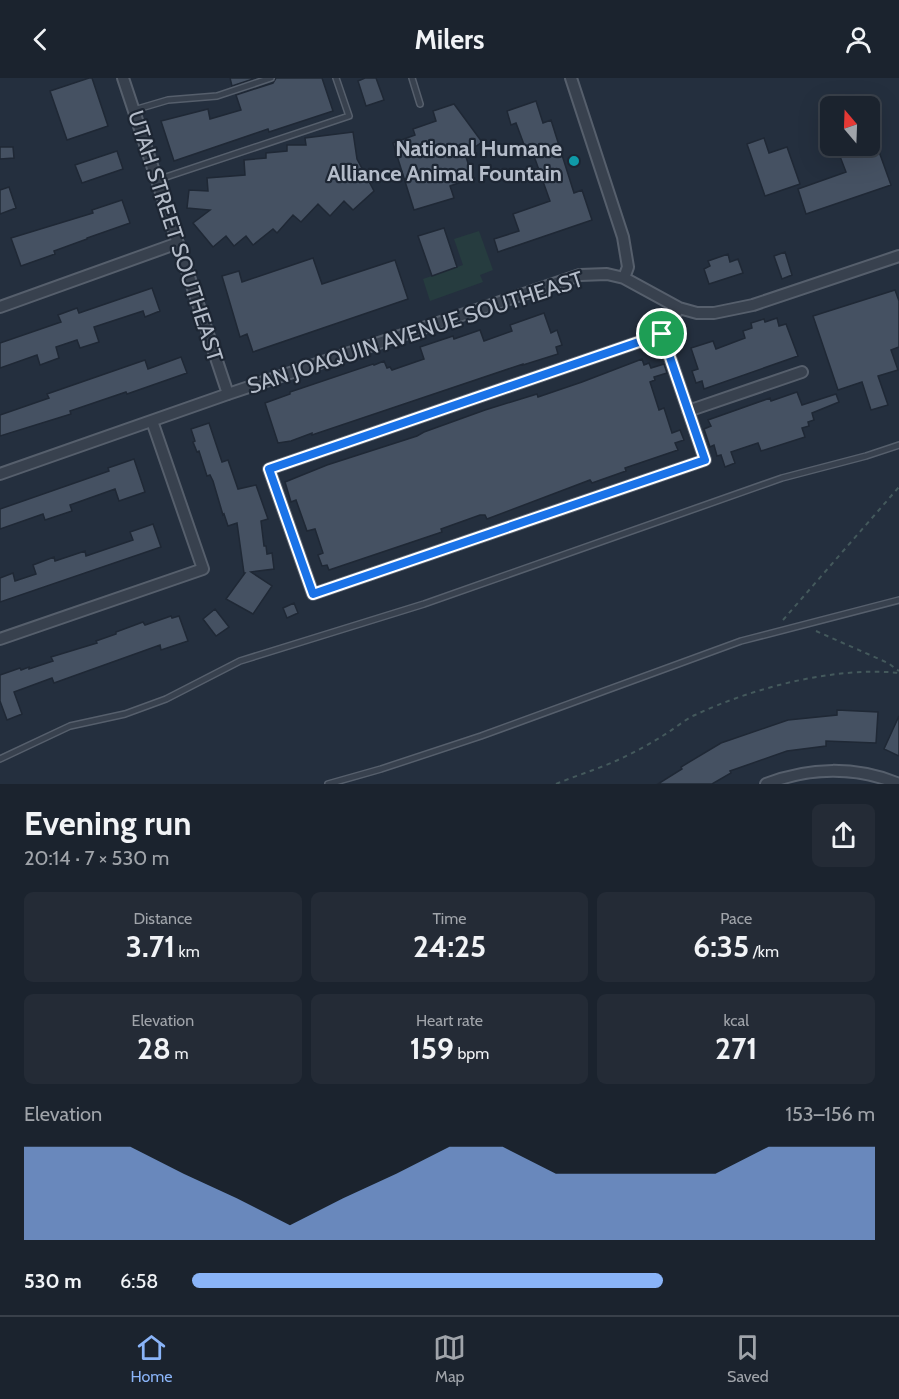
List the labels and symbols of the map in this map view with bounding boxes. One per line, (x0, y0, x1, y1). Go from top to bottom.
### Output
north arrow (820, 96, 880, 156)
street label: UTAH STREET SOUTHEAST (122, 107, 229, 365)
place label: National Humane Alliance Animal Fountain (327, 135, 562, 187)
marker: National Humane Alliance Animal Fountain (567, 154, 581, 168)
street label: SAN JOAQUIN AVENUE SOUTHEAST (244, 265, 587, 400)
pin (636, 308, 687, 359)

